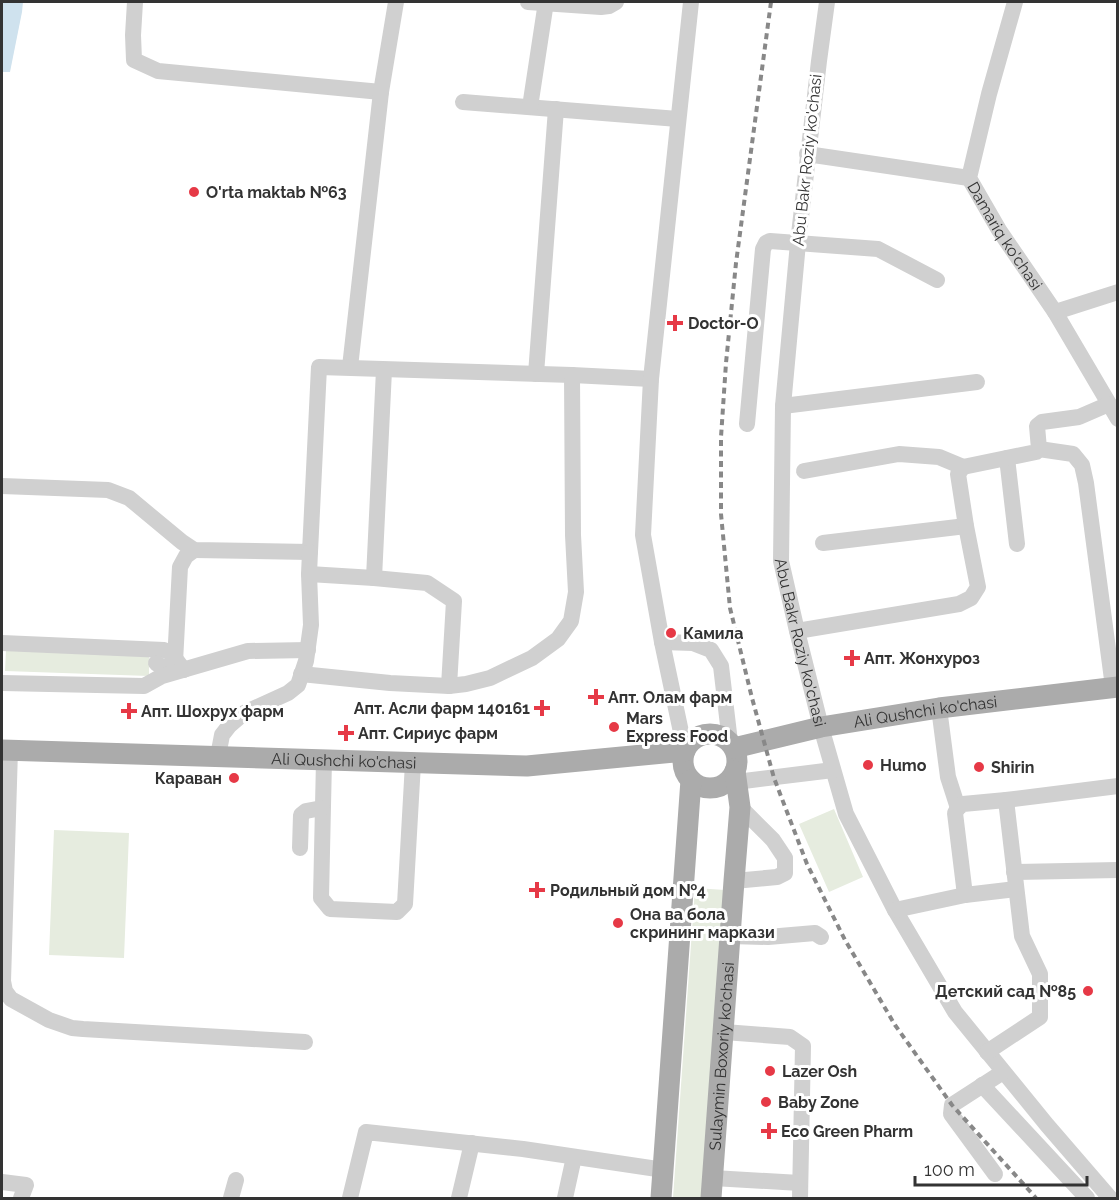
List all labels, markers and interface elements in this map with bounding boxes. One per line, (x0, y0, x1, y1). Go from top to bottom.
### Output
street label: Abu Bakr Roziy ko'chasi (789, 73, 825, 247)
street label: Damariq ko'chasi (964, 178, 1047, 293)
place label: O'rta maktab №63 (206, 183, 347, 202)
marker: O'rta maktab №63 (187, 185, 201, 199)
marker: Doctor-O (666, 314, 684, 332)
place label: Doctor-O (688, 314, 759, 333)
street label: Abu Bakr Roziy ko'chasi (771, 556, 830, 729)
place label: Камила (683, 624, 743, 643)
marker: Камила (664, 626, 678, 640)
place label: Апт. Жонхуроз (864, 649, 980, 668)
marker: Апт. Жонхуроз (845, 651, 859, 665)
place label: Апт. Олам фарм (608, 688, 732, 707)
marker: Апт. Олам фарм (589, 690, 603, 704)
street label: Ali Qushchi ko'chasi (852, 692, 998, 731)
place label: Апт. Асли фарм 140161 (354, 699, 530, 718)
marker: Апт. Асли фарм 140161 (535, 701, 549, 715)
place label: Апт. Шохрух фарм (141, 702, 284, 721)
marker: Апт. Шохрух фарм (122, 704, 136, 718)
place label: Mars Express Food (626, 709, 728, 746)
marker: Mars Express Food (607, 720, 621, 734)
place label: Апт. Сириус фарм (358, 724, 498, 743)
marker: Апт. Сириус фарм (339, 726, 353, 740)
street label: Ali Qushchi ko'chasi (271, 749, 417, 772)
place label: Humo (880, 756, 927, 775)
marker: Humo (861, 758, 875, 772)
place label: Shirin (991, 758, 1034, 777)
marker: Shirin (972, 760, 986, 774)
place label: Караван (155, 769, 222, 788)
marker: Караван (227, 771, 241, 785)
marker: Родильный дом №4 (528, 881, 546, 899)
place label: Родильный дом №4 (550, 881, 706, 900)
place label: Она ва бола скрининг маркази (630, 905, 775, 942)
marker: Она ва бола скрининг маркази (611, 916, 625, 930)
street label: Sulaymin Boxoriy ko'chasi (705, 961, 738, 1151)
place label: Детский сад №85 (935, 982, 1076, 1001)
marker: Детский сад №85 (1081, 984, 1095, 998)
place label: Lazer Osh (782, 1062, 857, 1081)
marker: Lazer Osh (763, 1064, 777, 1078)
place label: Baby Zone (778, 1093, 859, 1112)
marker: Baby Zone (759, 1095, 773, 1109)
place label: Eco Green Pharm (781, 1122, 913, 1141)
marker: Eco Green Pharm (762, 1124, 776, 1138)
scale bar (915, 1149, 1088, 1187)
text: 100 m (924, 1159, 975, 1180)

